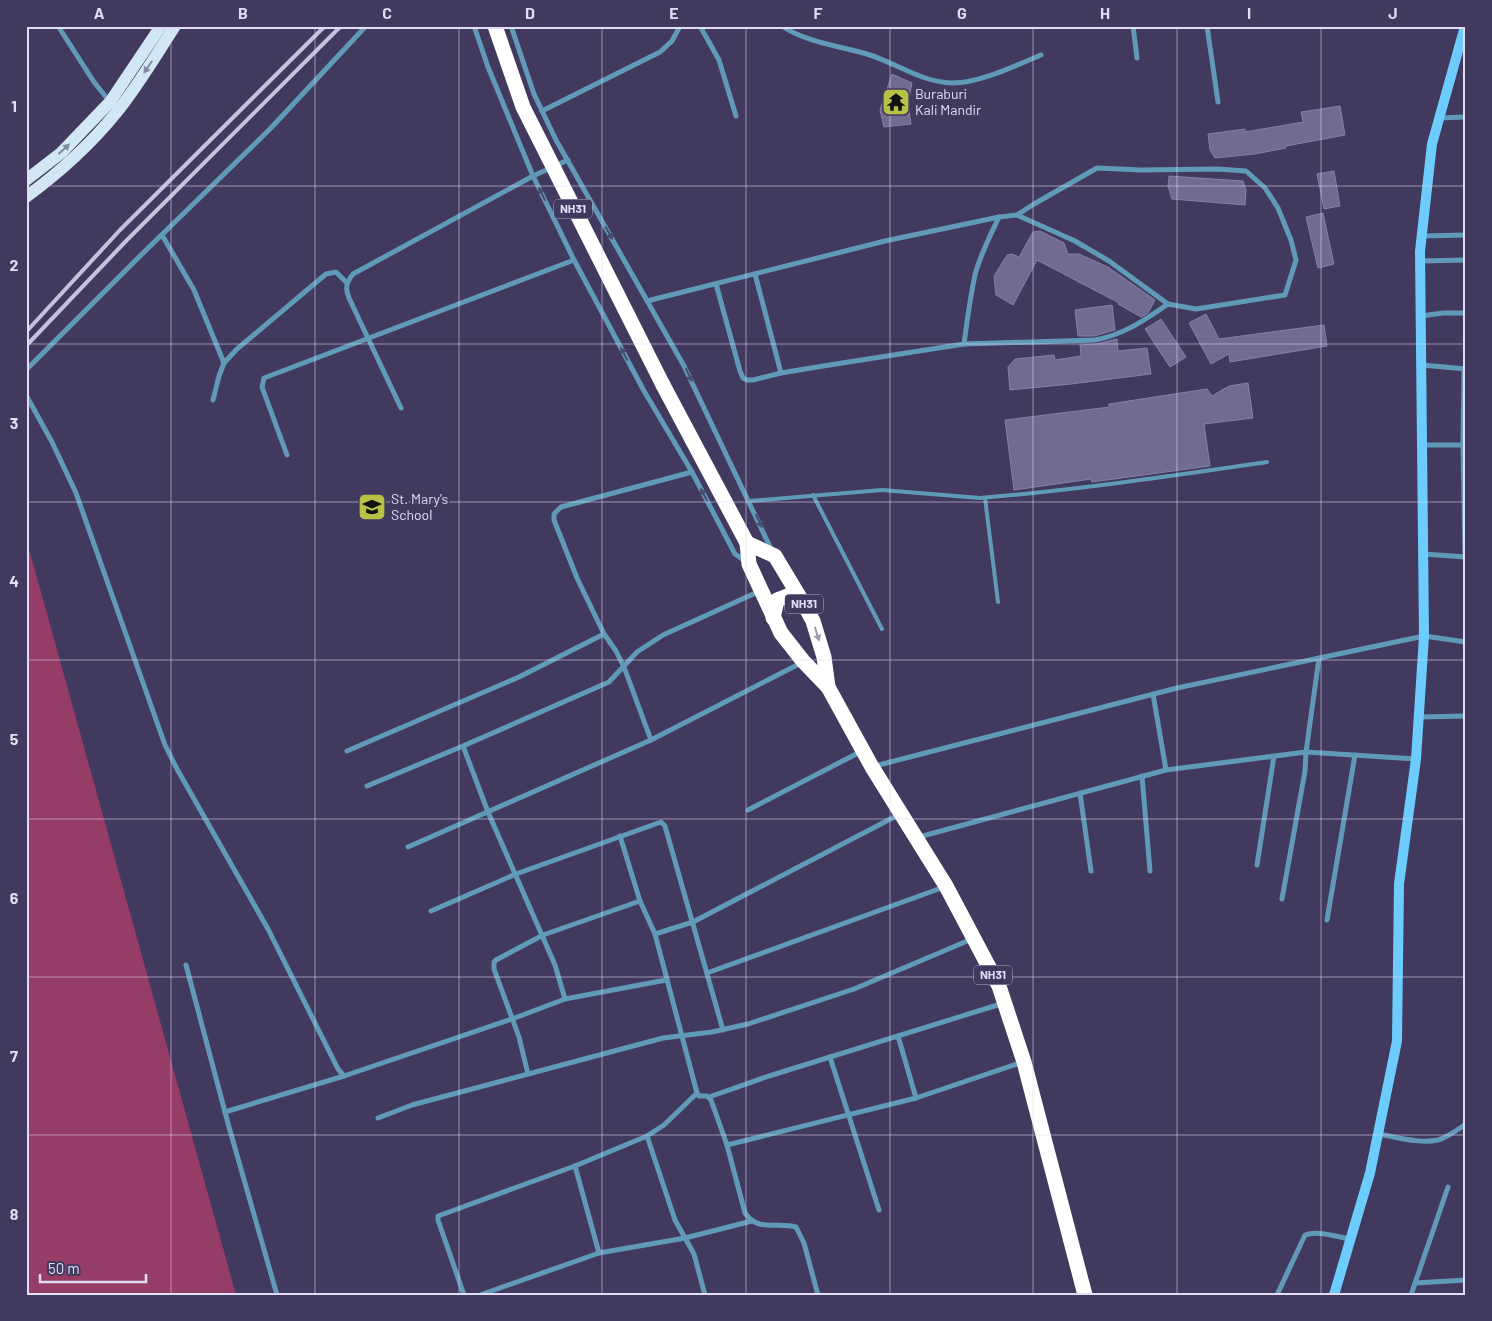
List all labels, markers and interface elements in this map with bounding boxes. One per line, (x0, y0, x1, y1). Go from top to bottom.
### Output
text: A (94, 3, 105, 22)
text: B (238, 3, 248, 22)
text: C (382, 3, 392, 22)
text: D (525, 3, 535, 22)
text: E (669, 3, 679, 22)
text: F (814, 3, 823, 22)
text: G (957, 3, 967, 22)
text: H (1100, 3, 1110, 22)
text: I (1247, 3, 1251, 22)
text: J (1388, 3, 1398, 22)
one-way arrow (143, 60, 153, 73)
place label: Buraburi Kali Mandir (915, 85, 981, 118)
temple icon: Buraburi Kali Mandir (881, 87, 911, 117)
text: 1 (11, 96, 17, 115)
one-way arrow (58, 143, 70, 155)
one-way arrow (538, 187, 546, 201)
road number: NH31 (554, 200, 592, 218)
one-way arrow (605, 226, 613, 241)
text: 2 (10, 255, 19, 274)
one-way arrow (620, 347, 628, 361)
one-way arrow (685, 368, 693, 382)
text: 3 (10, 413, 18, 432)
one-way arrow (700, 488, 708, 503)
place label: St. Mary's School (391, 490, 449, 523)
school or university icon: St. Mary's School (357, 492, 387, 522)
one-way arrow (755, 514, 763, 529)
text: 4 (9, 571, 19, 590)
road number: NH31 (785, 594, 823, 614)
one-way arrow (813, 626, 821, 641)
text: 5 (10, 729, 19, 748)
text: 6 (10, 888, 19, 907)
road number: NH31 (974, 966, 1012, 984)
text: 7 (10, 1046, 18, 1065)
text: 8 (10, 1204, 19, 1223)
scale bar (40, 1251, 146, 1283)
text: 50 m (48, 1259, 80, 1277)

